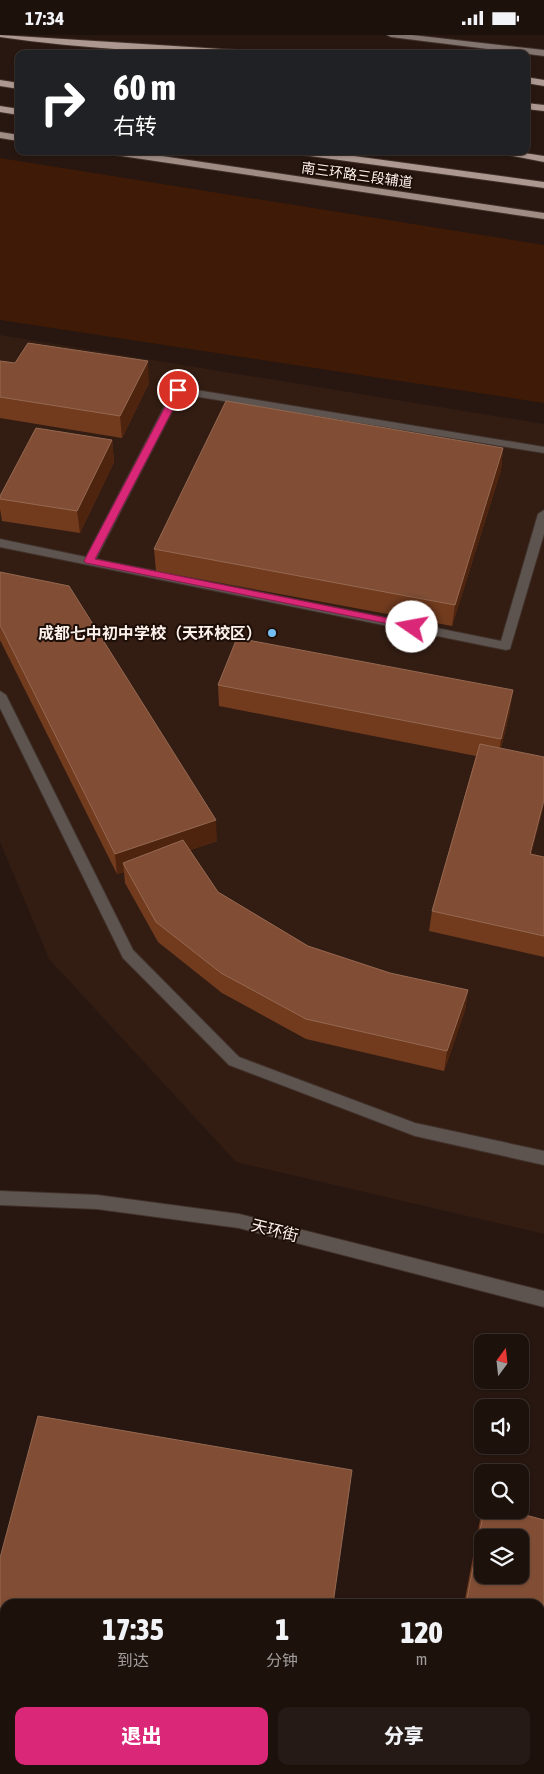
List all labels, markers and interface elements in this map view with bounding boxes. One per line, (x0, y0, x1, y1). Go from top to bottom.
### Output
text: 17:34 (25, 7, 64, 29)
text: 60 m (113, 67, 176, 107)
icon: right (30, 70, 95, 135)
text: 右转 (113, 113, 157, 139)
street label: 南三环路三段辅道 (300, 159, 414, 191)
pin (157, 369, 199, 411)
icon: arrive (164, 376, 192, 404)
position arrow (385, 600, 437, 652)
place label: 成都七中初中学校（天环校区） (38, 624, 262, 642)
marker: 成都七中初中学校（天环校区） (266, 627, 278, 639)
street label: 天环街 (250, 1215, 300, 1245)
north arrow (474, 1334, 529, 1389)
map controls (474, 1334, 529, 1584)
button: sound (474, 1399, 529, 1454)
button: search (474, 1464, 529, 1519)
button: layers (474, 1529, 529, 1584)
text: 17:35 (102, 1612, 164, 1646)
text: 1 (275, 1612, 289, 1646)
text: 120 (400, 1615, 443, 1649)
text: m (416, 1650, 427, 1668)
text: 到达 (117, 1651, 149, 1669)
text: 分钟 (266, 1651, 298, 1669)
button: 退出 (15, 1707, 268, 1765)
button: 分享 (278, 1707, 530, 1765)

